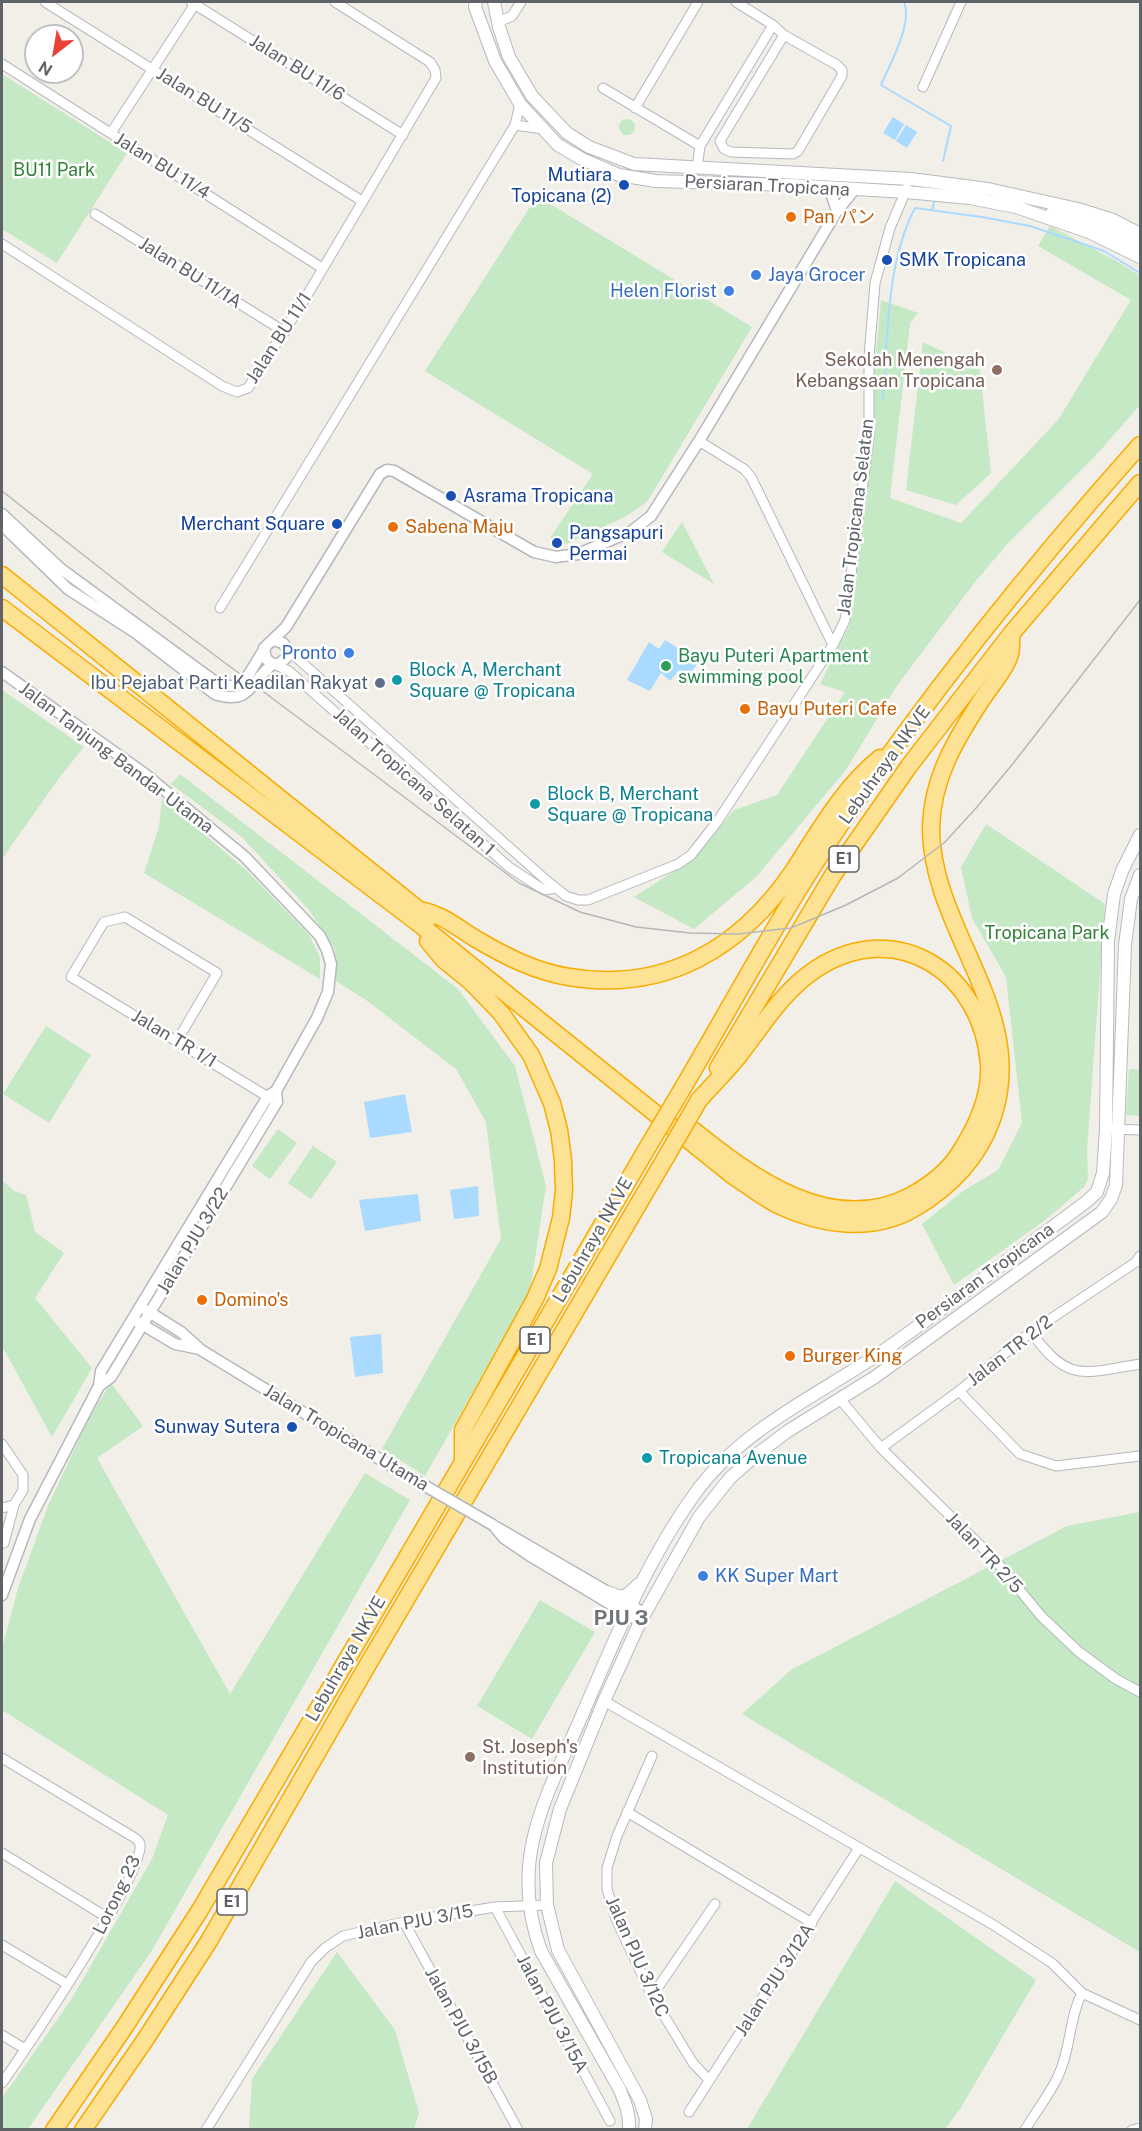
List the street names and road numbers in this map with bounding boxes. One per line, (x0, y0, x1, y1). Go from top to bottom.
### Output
street label: Jalan BU 11/6 (245, 30, 349, 106)
street label: Jalan BU 11/5 (152, 63, 256, 139)
street label: Jalan BU 11/4 (110, 128, 214, 204)
street label: Persiaran Tropicana (684, 171, 850, 201)
street label: Jalan BU 11/1A (135, 233, 245, 313)
street label: Jalan BU 11/1 (242, 288, 316, 388)
street label: Jalan Tropicana Selatan (833, 417, 879, 617)
street label: Jalan Tanjung Bandar Utama (14, 678, 218, 838)
street label: Lebuhraya NKVE (835, 701, 935, 829)
street label: Jalan Tropicana Selatan 1 (329, 704, 499, 860)
road number: E1 (829, 846, 859, 872)
street label: Jalan TR 1/1 (128, 1005, 220, 1073)
street label: Lebuhraya NKVE (548, 1173, 638, 1307)
street label: Jalan PJU 3/22 (153, 1184, 233, 1298)
street label: Persiaran Tropicana (912, 1219, 1058, 1333)
street label: Jalan TR 2/2 (963, 1311, 1057, 1391)
road number: E1 (520, 1327, 550, 1353)
street label: Jalan Tropicana Utama (259, 1380, 433, 1496)
street label: Jalan TR 2/5 (941, 1508, 1027, 1598)
street label: Lebuhraya NKVE (301, 1592, 391, 1726)
street label: Lorong 23 (89, 1852, 145, 1938)
road number: E1 (217, 1889, 247, 1915)
street label: Jalan PJU 3/12C (601, 1893, 673, 2021)
street label: Jalan PJU 3/15 (355, 1900, 475, 1944)
street label: Jalan PJU 3/12A (731, 1920, 819, 2040)
street label: Jalan PJU 3/15A (512, 1951, 592, 2077)
street label: Jalan PJU 3/15B (420, 1964, 502, 2088)

